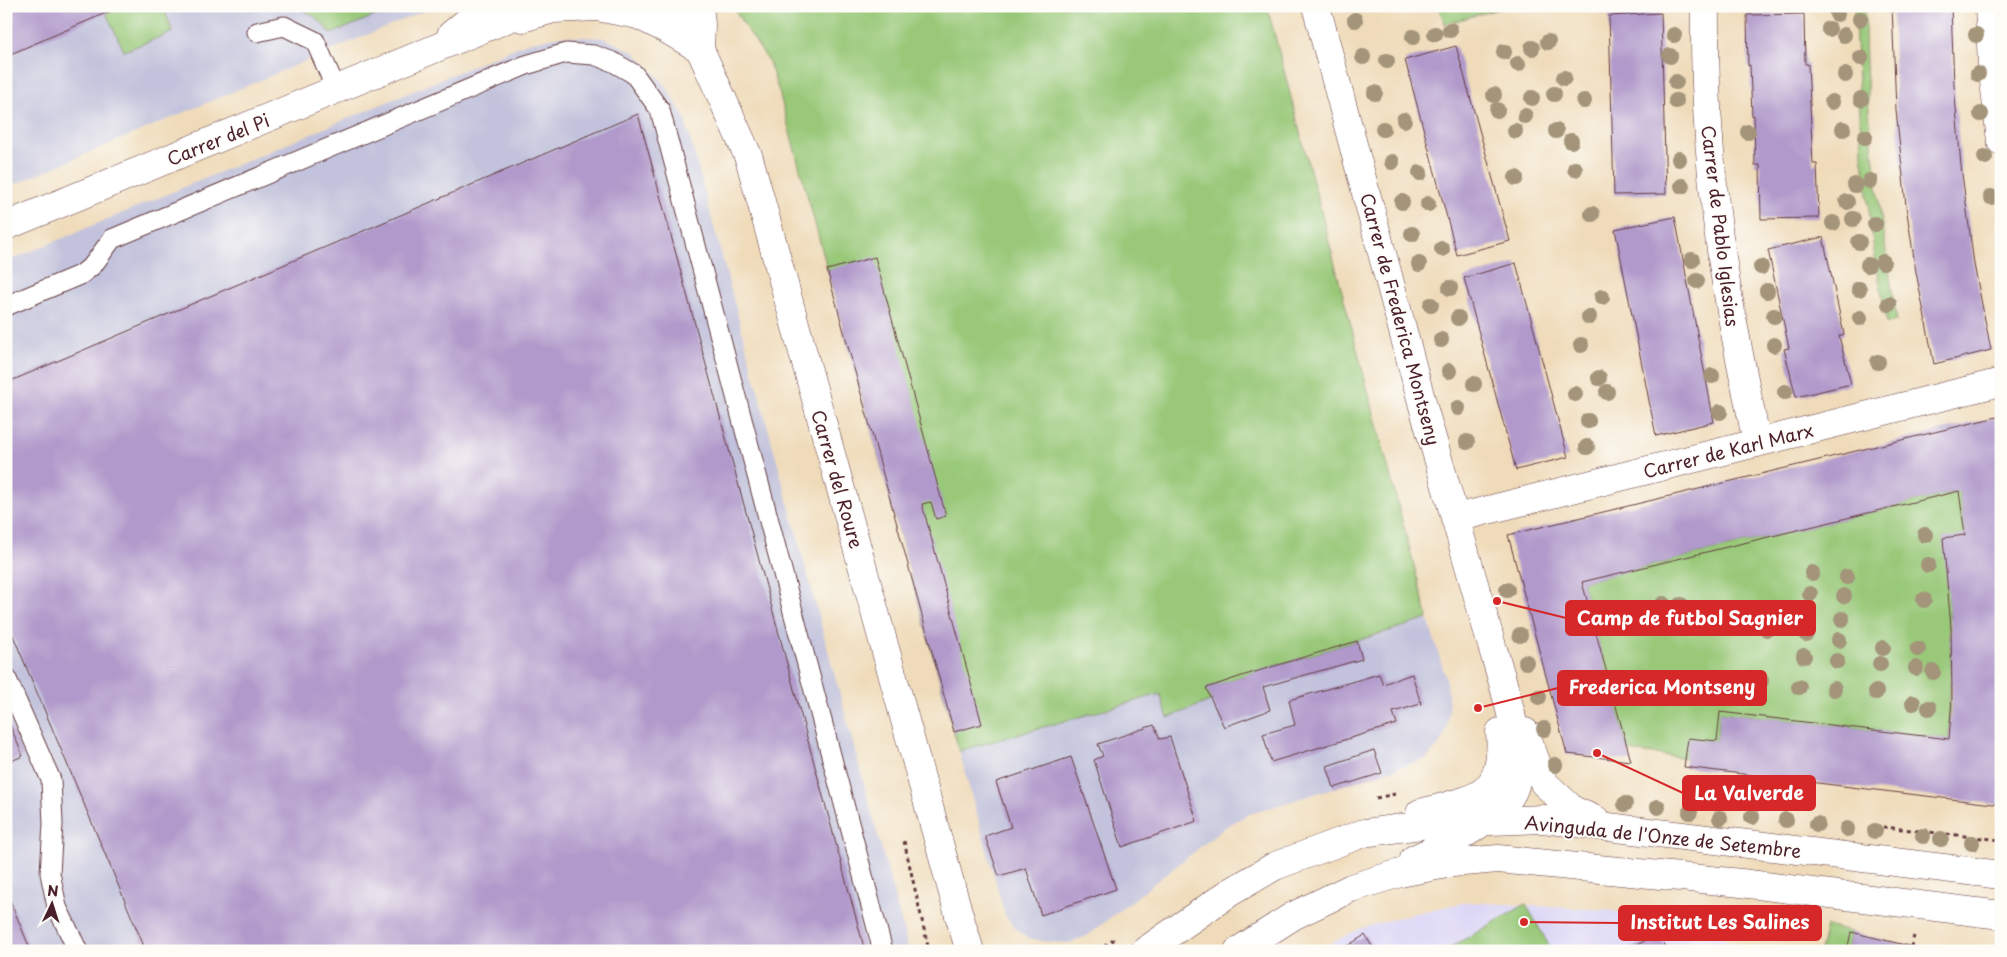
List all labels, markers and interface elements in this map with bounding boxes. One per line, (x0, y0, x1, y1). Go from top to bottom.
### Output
street label: Carrer del Pi (163, 106, 273, 172)
street label: Carrer de Pablo Iglesias (1695, 124, 1747, 328)
street label: Carrer de Frederica Montseny (1354, 190, 1448, 448)
street label: Carrer del Roure (805, 407, 871, 552)
street label: Carrer de Karl Marx (1640, 416, 1816, 484)
callout: Camp de futbol Sagnier (1566, 601, 1815, 635)
text: Camp de futbol Sagnier (1577, 603, 1803, 631)
callout: Frederica Montseny (1558, 671, 1766, 705)
text: Frederica Montseny (1569, 672, 1755, 700)
callout: La Valverde (1683, 776, 1815, 810)
text: La Valverde (1694, 778, 1804, 806)
street label: Avinguda de l'Onze de Setembre (1523, 808, 1803, 864)
north arrow (28, 880, 78, 930)
text: N (47, 880, 59, 901)
callout: Institut Les Salines (1619, 906, 1821, 940)
text: Institut Les Salines (1630, 907, 1810, 935)

